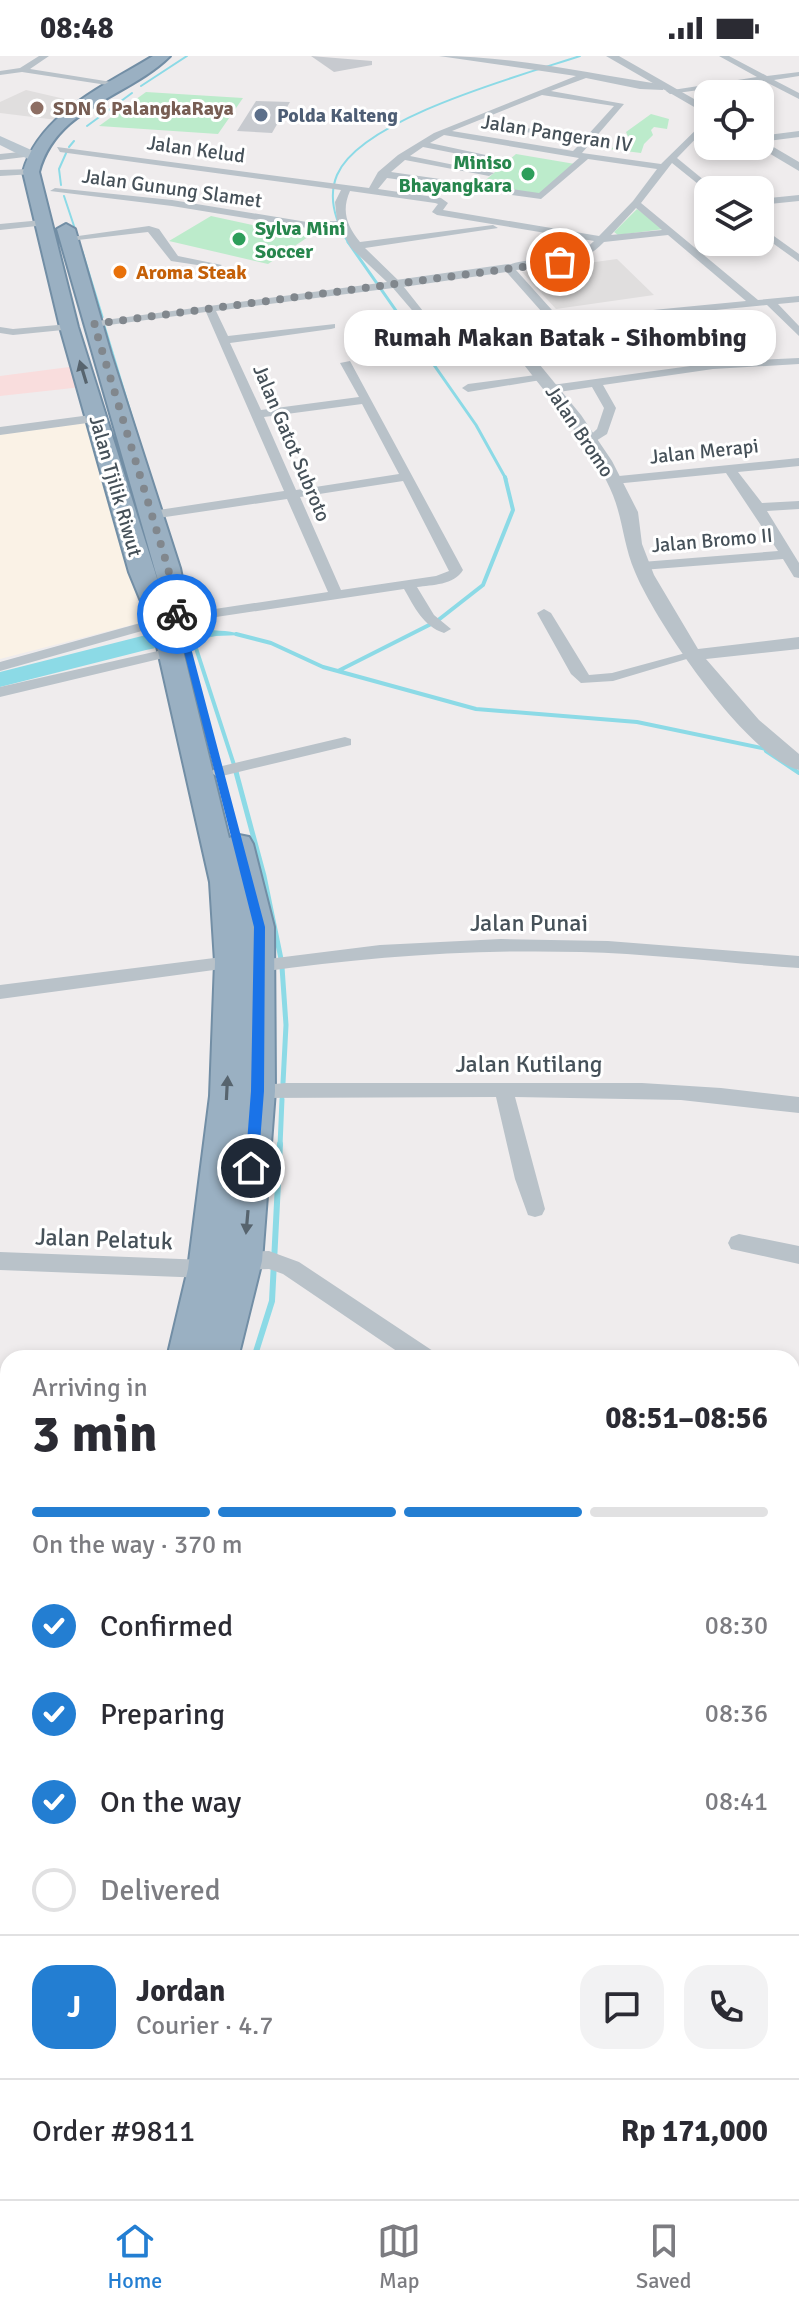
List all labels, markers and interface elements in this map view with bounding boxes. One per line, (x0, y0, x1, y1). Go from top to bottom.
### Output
text: 08:48 (40, 10, 114, 47)
map controls (694, 80, 774, 256)
button: locate (694, 80, 774, 160)
place label: SDN 6 PalangkaRaya (53, 96, 234, 121)
marker: SDN 6 PalangkaRaya (28, 99, 46, 117)
place label: Polda Kalteng (277, 103, 398, 128)
marker: Polda Kalteng (252, 106, 270, 124)
street label: Jalan Pangeran IV (480, 109, 635, 158)
street label: Jalan Kelud (145, 130, 247, 169)
place label: Miniso Bhayangkara (399, 150, 512, 198)
street label: Jalan Gunung Slamet (80, 163, 264, 214)
marker: Miniso Bhayangkara (519, 165, 537, 183)
button: layers (694, 176, 774, 256)
place label: Sylva Mini Soccer (255, 216, 346, 264)
pin (526, 228, 594, 296)
marker: Sylva Mini Soccer (230, 230, 248, 248)
icon: bag (538, 240, 582, 284)
place label: Aroma Steak (136, 260, 247, 285)
marker: Aroma Steak (111, 263, 129, 281)
callout: Rumah Makan Batak - Sihombing (344, 310, 776, 366)
text: Rumah Makan Batak - Sihombing (373, 322, 747, 354)
one-way arrow (76, 360, 89, 384)
street label: Jalan Gatot Subroto (247, 361, 336, 525)
street label: Jalan Bromo (540, 381, 619, 482)
street label: Jalan Tjilik Riwut (83, 413, 148, 560)
street label: Jalan Merapi (648, 433, 760, 470)
street label: Jalan Bromo II (650, 523, 774, 558)
courier (137, 574, 217, 654)
icon: bike (155, 592, 199, 636)
street label: Jalan Punai (470, 908, 588, 938)
street label: Jalan Kutilang (455, 1049, 603, 1079)
one-way arrow (221, 1075, 234, 1100)
pin (217, 1134, 285, 1202)
icon: home (229, 1146, 273, 1190)
one-way arrow (240, 1210, 253, 1235)
street label: Jalan Pelatuk (35, 1222, 173, 1256)
text: Arriving in (32, 1372, 148, 1404)
text: 08:51–08:56 (605, 1400, 768, 1437)
text: 3 min (32, 1402, 158, 1466)
text: On the way · 370 m (32, 1529, 242, 1561)
icon: check (32, 1604, 76, 1648)
text: Confirmed (100, 1608, 233, 1645)
text: 08:30 (705, 1610, 768, 1642)
icon: check (32, 1692, 76, 1736)
text: Preparing (100, 1696, 225, 1733)
text: 08:36 (705, 1698, 768, 1730)
icon: check (32, 1780, 76, 1824)
text: On the way (100, 1784, 241, 1821)
text: 08:41 (705, 1786, 768, 1818)
text: Delivered (100, 1872, 221, 1909)
button: chat (580, 1965, 664, 2049)
button: phone (684, 1965, 768, 2049)
text: Jordan (136, 1973, 225, 2010)
text: J (67, 1989, 81, 2026)
text: Courier · 4.7 (136, 2010, 273, 2042)
text: Order #9811 (32, 2113, 195, 2150)
text: Rp 171,000 (621, 2113, 768, 2150)
tab: Home (107, 2219, 162, 2294)
tab: Map (377, 2219, 421, 2294)
tab: Saved (636, 2219, 692, 2294)

